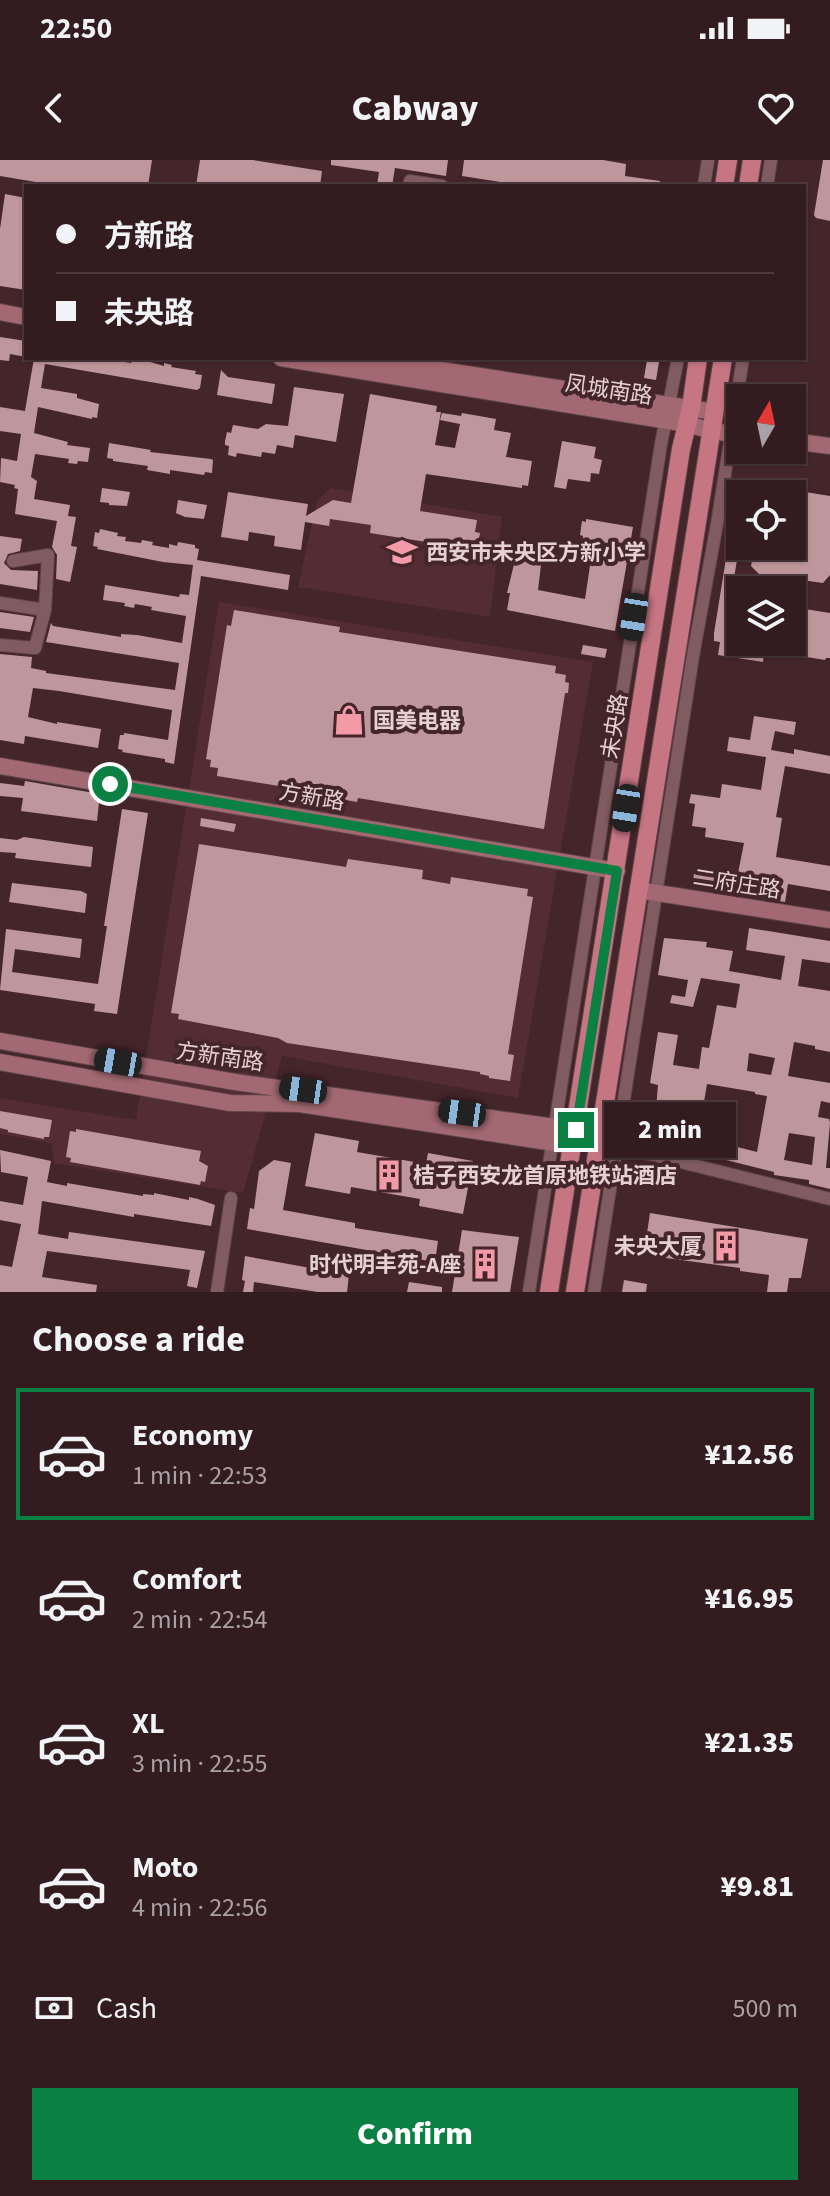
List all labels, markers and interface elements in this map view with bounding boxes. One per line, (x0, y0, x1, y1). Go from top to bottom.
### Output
text: 22:50 (40, 7, 112, 50)
text: Cabway (352, 83, 478, 134)
icon: back (32, 86, 76, 130)
icon: heart (754, 86, 798, 130)
text: 方新路 (104, 215, 194, 258)
text: 未央路 (104, 292, 194, 335)
street label: 凤城南路 (563, 367, 655, 413)
north arrow (726, 384, 806, 464)
map controls (726, 384, 806, 656)
button: locate (726, 480, 806, 560)
school or university icon: 西安市未央区方新小学 (385, 535, 419, 569)
place label: 西安市未央区方新小学 (426, 537, 646, 569)
button: layers (726, 576, 806, 656)
car (618, 591, 650, 643)
street label: 未央路 (594, 691, 636, 761)
shop icon: 国美电器 (332, 703, 366, 737)
place label: 国美电器 (373, 705, 461, 737)
route start (92, 766, 128, 802)
street label: 方新路 (277, 775, 347, 818)
car (610, 782, 642, 834)
street label: 二府庄路 (691, 861, 783, 907)
street label: 方新南路 (174, 1035, 266, 1079)
car (92, 1046, 144, 1078)
car (278, 1075, 328, 1105)
car (437, 1098, 487, 1128)
callout: 2 min (604, 1102, 736, 1158)
text: 2 min (638, 1111, 702, 1148)
route end (558, 1112, 594, 1148)
building icon: 桔子西安龙首原地铁站酒店 (372, 1158, 406, 1192)
place label: 桔子西安龙首原地铁站酒店 (413, 1160, 677, 1192)
building icon: 未央大厦 (709, 1229, 743, 1263)
place label: 未央大厦 (614, 1231, 702, 1263)
building icon: 时代明丰苑-A座 (468, 1247, 502, 1281)
place label: 时代明丰苑-A座 (309, 1249, 461, 1281)
text: Choose a ride (32, 1314, 245, 1365)
text: Economy (132, 1414, 253, 1457)
icon: car (36, 1418, 108, 1490)
text: ¥12.56 (705, 1433, 794, 1476)
text: 1 min · 22:53 (132, 1457, 267, 1494)
text: Comfort (132, 1558, 242, 1601)
icon: car (36, 1562, 108, 1634)
text: ¥16.95 (705, 1577, 794, 1620)
text: 2 min · 22:54 (132, 1601, 267, 1638)
text: XL (132, 1702, 165, 1745)
icon: car (36, 1706, 108, 1778)
text: ¥21.35 (705, 1721, 794, 1764)
text: 3 min · 22:55 (132, 1745, 267, 1782)
text: Moto (132, 1846, 198, 1889)
icon: car (36, 1850, 108, 1922)
text: ¥9.81 (721, 1865, 794, 1908)
text: 4 min · 22:56 (132, 1889, 267, 1926)
icon: cash (32, 1986, 76, 2030)
text: Cash (96, 1987, 157, 2030)
text: 500 m (732, 1990, 798, 2027)
button: Confirm (32, 2088, 798, 2180)

